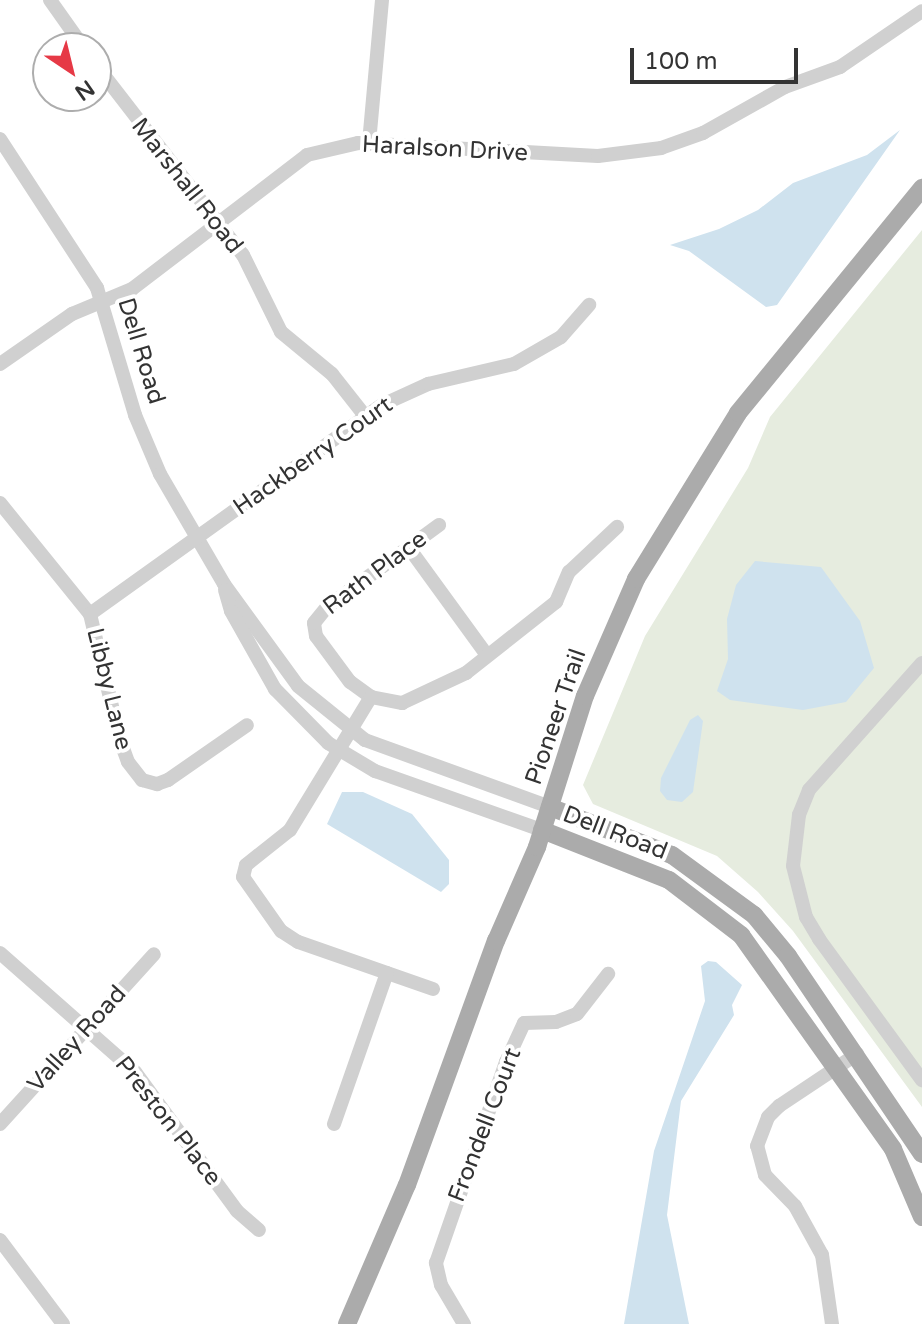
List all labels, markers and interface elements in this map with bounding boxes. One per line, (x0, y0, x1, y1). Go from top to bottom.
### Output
north arrow (32, 32, 112, 112)
scale bar (634, 32, 802, 82)
text: 100 m (644, 47, 718, 76)
text: N (70, 74, 99, 106)
street label: Marshall Road (125, 113, 249, 259)
street label: Haralson Drive (361, 130, 529, 168)
street label: Dell Road (111, 294, 171, 408)
street label: Hackberry Court (228, 390, 398, 522)
street label: Rath Place (318, 525, 432, 621)
street label: Libby Lane (80, 625, 138, 753)
street label: Pioneer Trail (519, 645, 593, 789)
street label: Dell Road (559, 800, 671, 866)
street label: Valley Road (22, 980, 132, 1098)
street label: Frondell Court (442, 1044, 528, 1206)
street label: Preston Place (109, 1051, 227, 1191)

